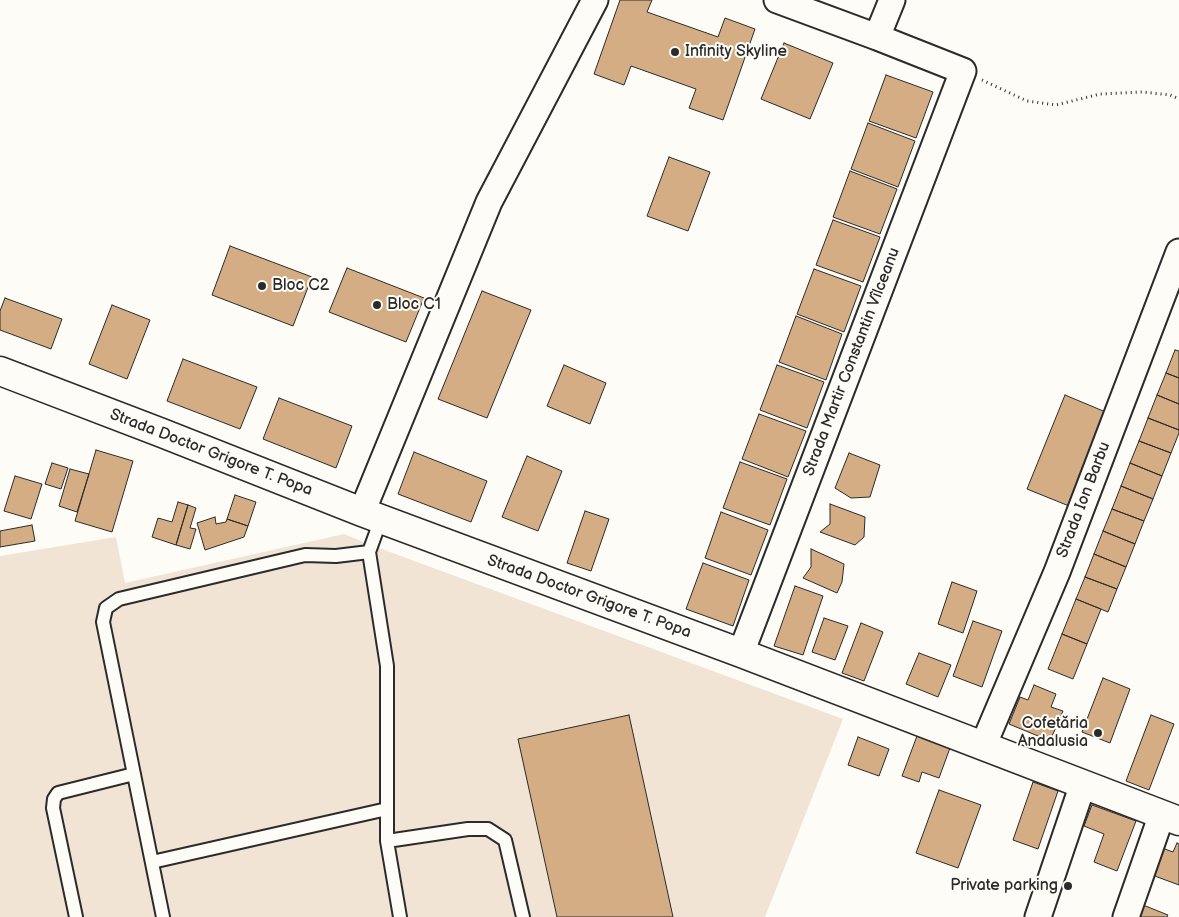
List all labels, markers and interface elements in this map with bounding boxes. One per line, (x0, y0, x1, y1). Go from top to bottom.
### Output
place label: Infinity Skyline (685, 42, 787, 62)
marker: Infinity Skyline (669, 46, 681, 58)
street label: Strada Martir Constantin Vîlceanu (799, 245, 905, 479)
place label: Bloc C2 (272, 276, 329, 296)
marker: Bloc C2 (256, 280, 268, 292)
place label: Bloc C1 (387, 295, 441, 315)
marker: Bloc C1 (371, 299, 383, 311)
street label: Strada Doctor Grigore T. Popa (107, 405, 315, 501)
street label: Strada Ion Barbu (1053, 439, 1115, 561)
street label: Strada Doctor Grigore T. Popa (484, 551, 694, 643)
place label: Cofetăria Andalusia (1018, 714, 1088, 752)
marker: Cofetăria Andalusia (1092, 727, 1104, 739)
place label: Private parking (950, 876, 1058, 896)
marker: Private parking (1062, 880, 1074, 892)

